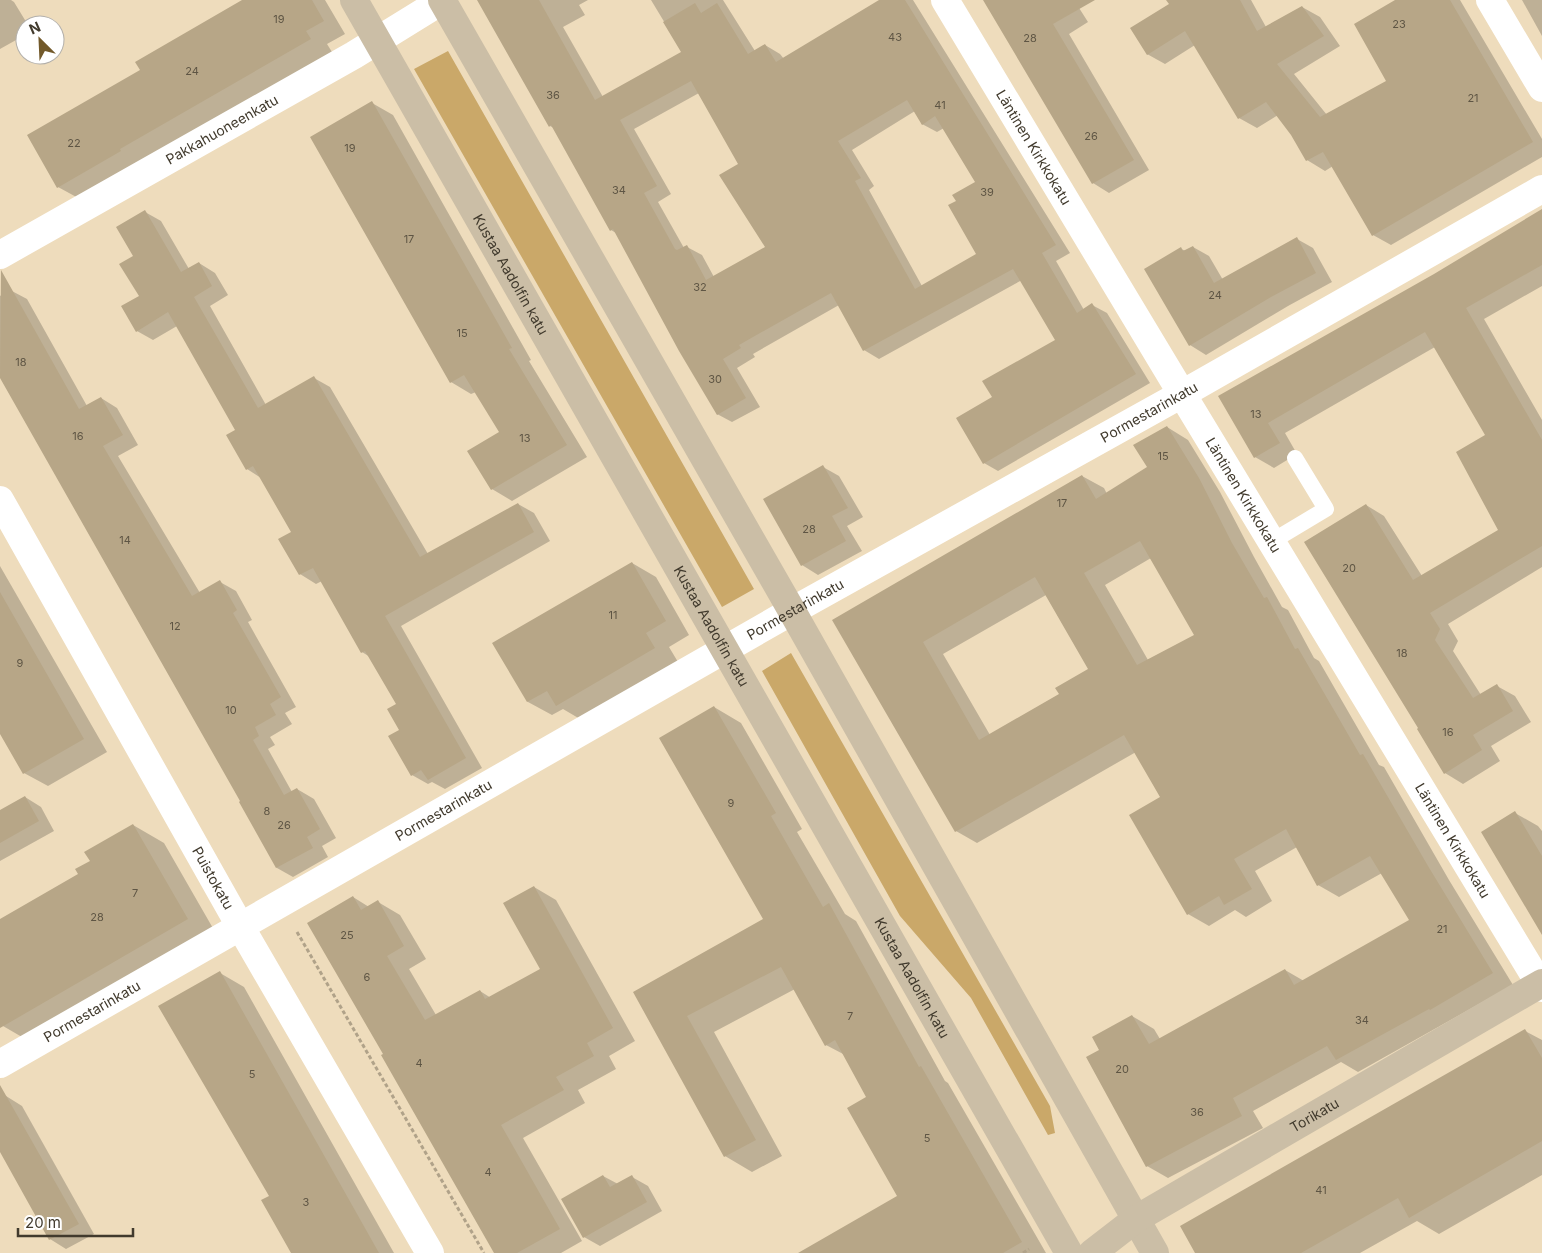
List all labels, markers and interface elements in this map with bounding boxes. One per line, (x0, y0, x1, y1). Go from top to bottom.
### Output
house number: 19 (273, 12, 285, 26)
north arrow (15, 15, 65, 65)
house number: 23 (1392, 17, 1406, 31)
text: N (26, 18, 43, 38)
house number: 43 (888, 30, 902, 44)
house number: 28 (1023, 31, 1037, 45)
house number: 24 (185, 64, 199, 78)
street label: Läntinen Kirkkokatu (993, 87, 1075, 208)
house number: 36 (546, 88, 560, 102)
street label: Pakkahuoneenkatu (163, 91, 281, 168)
house number: 21 (1467, 91, 1479, 105)
house number: 41 (934, 98, 946, 112)
house number: 26 (1084, 129, 1098, 143)
house number: 22 (67, 136, 81, 150)
house number: 19 (344, 141, 356, 155)
house number: 34 (612, 183, 626, 197)
house number: 39 (980, 185, 994, 199)
street label: Kustaa Aadolfin katu (470, 211, 552, 338)
house number: 17 (404, 232, 414, 246)
house number: 32 (693, 280, 707, 294)
house number: 24 (1208, 288, 1222, 302)
house number: 15 (456, 326, 468, 340)
house number: 18 (15, 355, 27, 369)
house number: 30 (708, 372, 722, 386)
street label: Pormestarinkatu (1097, 378, 1200, 446)
house number: 13 (1250, 407, 1262, 421)
house number: 16 (72, 429, 84, 443)
house number: 13 (519, 431, 531, 445)
street label: Läntinen Kirkkokatu (1202, 434, 1285, 555)
house number: 15 (1157, 449, 1169, 463)
house number: 17 (1057, 496, 1067, 510)
house number: 28 (802, 522, 816, 536)
house number: 14 (119, 533, 131, 547)
house number: 20 (1342, 561, 1356, 575)
street label: Kustaa Aadolfin katu (671, 563, 753, 689)
street label: Pormestarinkatu (743, 575, 847, 643)
house number: 11 (609, 608, 617, 622)
house number: 12 (169, 619, 181, 633)
house number: 18 (1396, 646, 1408, 660)
house number: 9 (17, 656, 24, 670)
house number: 10 (225, 703, 237, 717)
house number: 16 (1442, 725, 1454, 739)
street label: Pormestarinkatu (392, 775, 495, 844)
street label: Läntinen Kirkkokatu (1412, 780, 1494, 901)
house number: 9 (728, 796, 735, 810)
house number: 8 (264, 804, 271, 818)
house number: 26 (277, 818, 291, 832)
street label: Puistokatu (189, 844, 238, 912)
house number: 7 (132, 886, 138, 900)
house number: 28 (90, 910, 104, 924)
street label: Kustaa Aadolfin katu (871, 914, 954, 1041)
house number: 21 (1436, 922, 1448, 936)
house number: 25 (340, 928, 354, 942)
house number: 6 (364, 970, 371, 984)
street label: Pormestarinkatu (40, 977, 143, 1045)
house number: 7 (847, 1009, 853, 1023)
house number: 34 (1355, 1013, 1369, 1027)
house number: 4 (415, 1056, 423, 1070)
house number: 20 (1115, 1062, 1129, 1076)
house number: 5 (249, 1067, 256, 1081)
street label: Torikatu (1287, 1094, 1342, 1136)
house number: 36 (1190, 1105, 1204, 1119)
house number: 5 (924, 1131, 931, 1145)
house number: 4 (484, 1165, 492, 1179)
house number: 41 (1315, 1183, 1327, 1197)
house number: 3 (303, 1195, 310, 1209)
scale bar (18, 1206, 132, 1238)
text: 20 m (25, 1213, 61, 1232)

